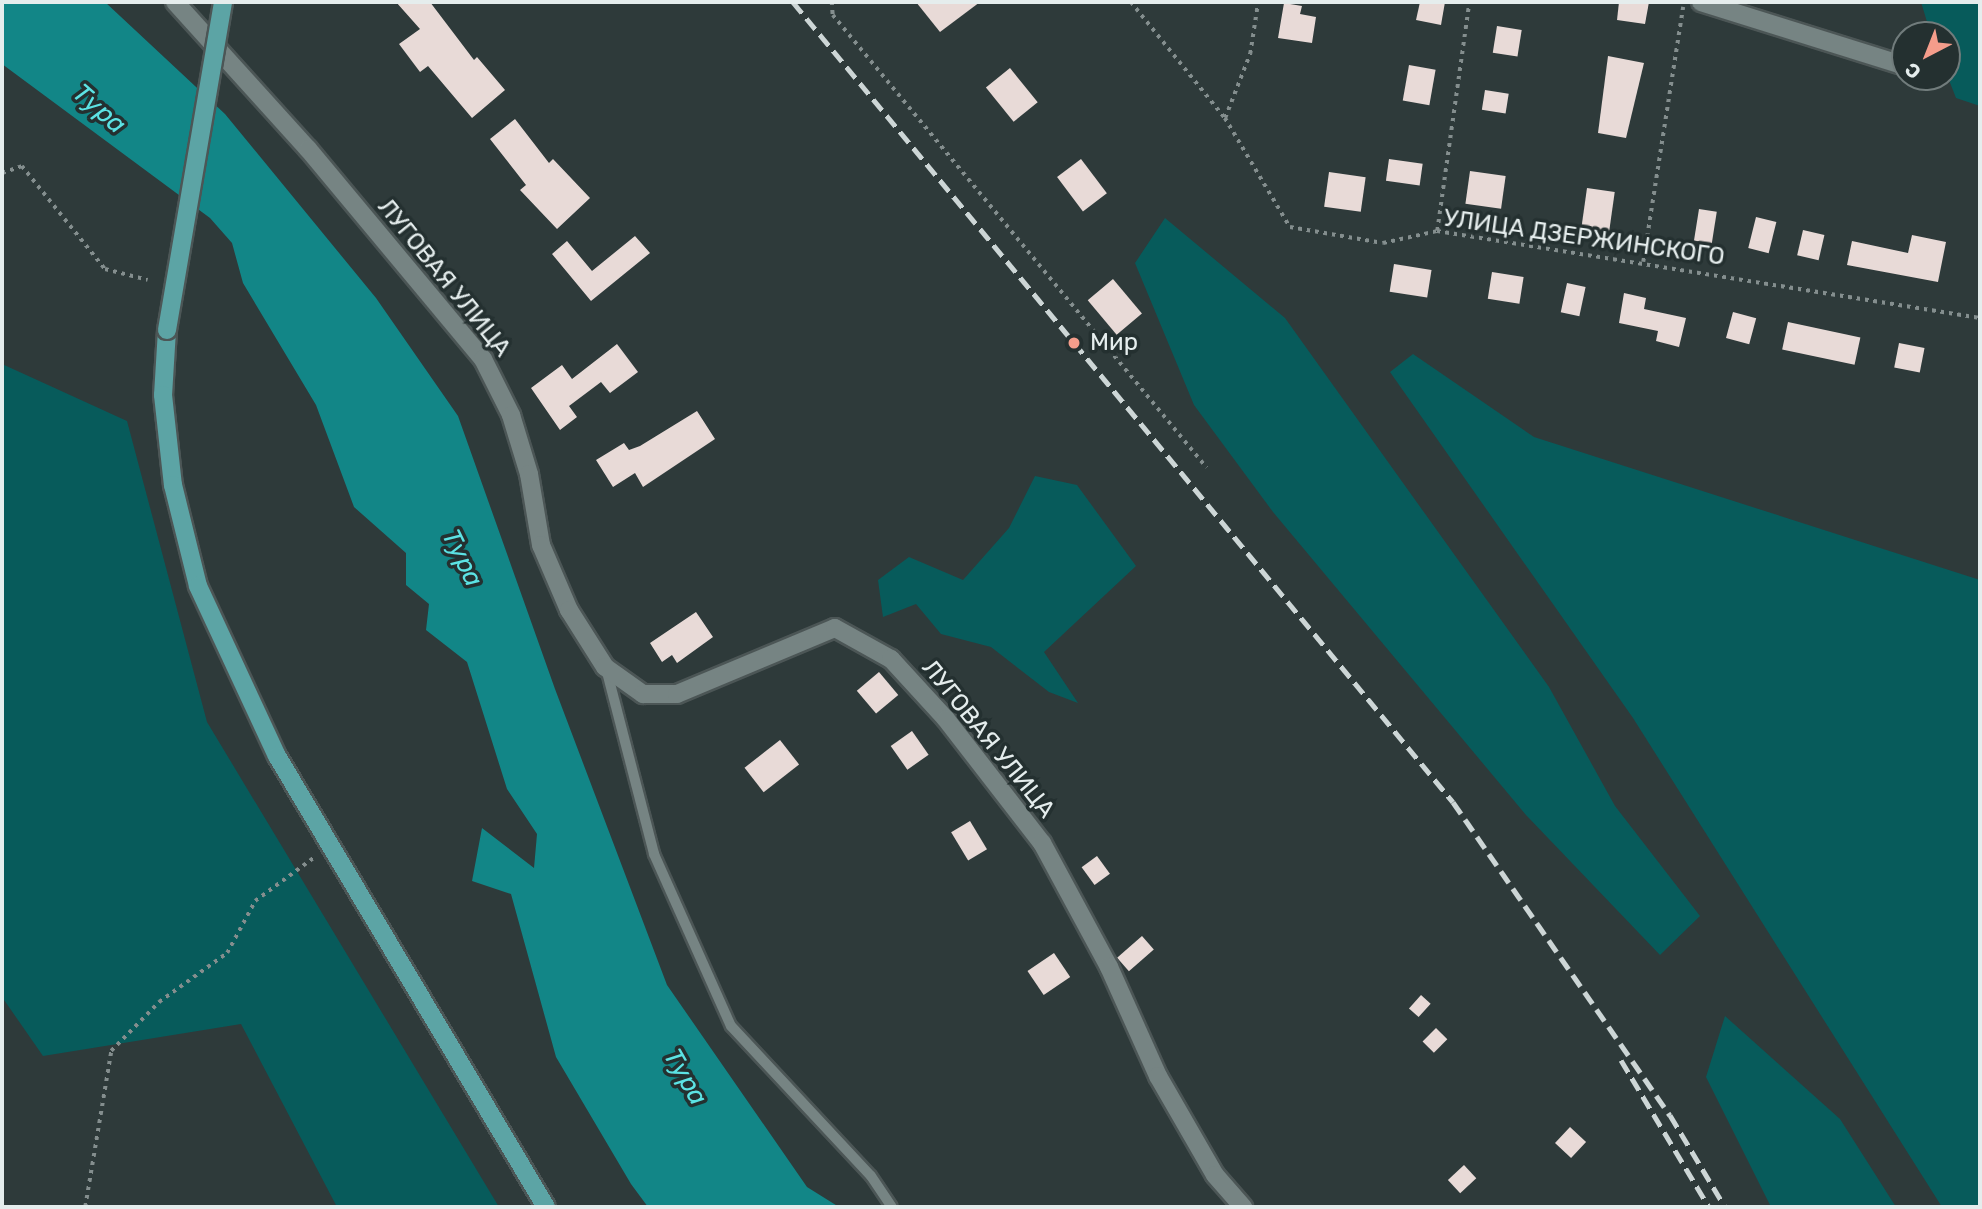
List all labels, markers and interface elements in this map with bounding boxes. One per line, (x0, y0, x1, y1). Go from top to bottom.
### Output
north arrow (1891, 21, 1961, 91)
text: С (1900, 57, 1926, 84)
water label: Тура (66, 78, 132, 140)
street label: ЛУГОВАЯ УЛИЦА (371, 193, 517, 363)
street label: УЛИЦА ДЗЕРЖИНСКОГО (1442, 204, 1726, 272)
place label: Мир (1090, 329, 1138, 357)
marker: Мир (1064, 333, 1084, 353)
water label: Тура (435, 524, 489, 592)
street label: ЛУГОВАЯ УЛИЦА (915, 654, 1061, 824)
water label: Тура (656, 1043, 714, 1111)

